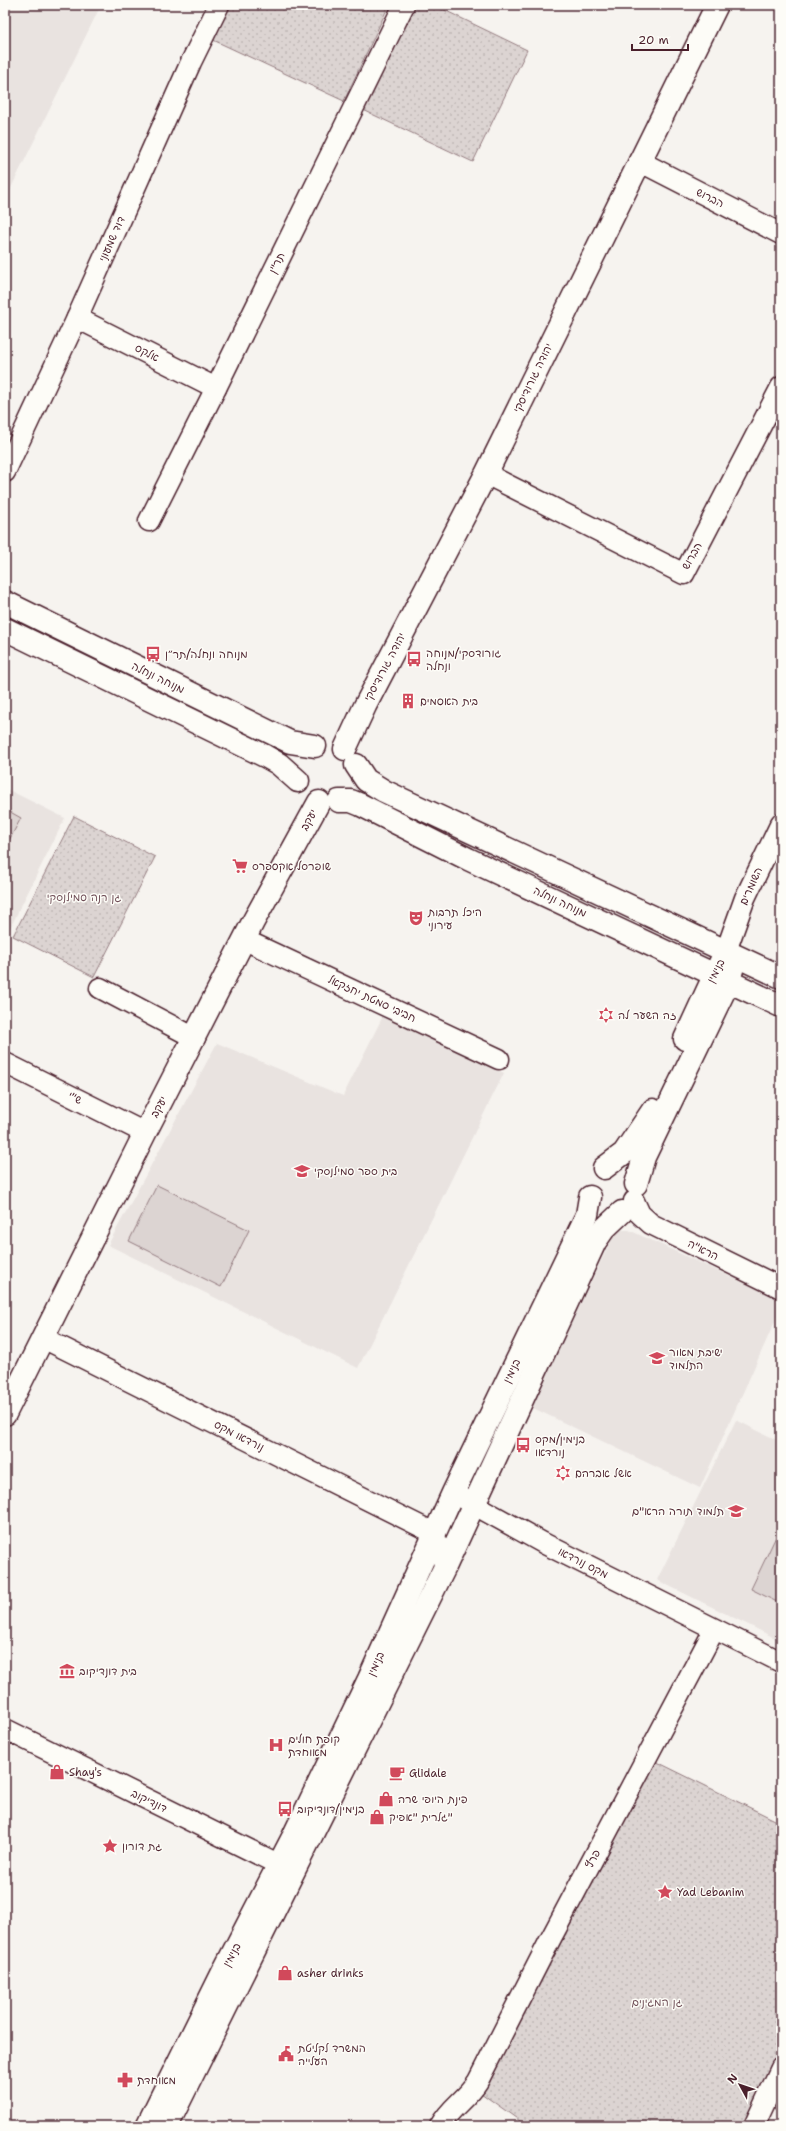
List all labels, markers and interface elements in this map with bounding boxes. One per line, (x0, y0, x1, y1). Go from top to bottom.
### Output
scale bar (632, 26, 688, 52)
text: 20 m (638, 32, 669, 48)
street label: הברוש (693, 185, 727, 211)
street label: דוד שמעוני (95, 214, 129, 264)
street label: תר"ן (265, 250, 289, 276)
street label: אלקס (132, 341, 162, 365)
street label: יהודה גורודיסקי (510, 341, 556, 415)
street label: הברוש (678, 539, 706, 573)
street label: יהודה גורודיסקי (361, 630, 409, 704)
bus stop icon: מנוחה ונחלה/תר״ן (144, 645, 162, 663)
place label: גורודסקי/מנוחה ונחלה (426, 646, 502, 674)
place label: מנוחה ונחלה/תר״ן (165, 647, 248, 662)
bus stop icon: גורודסקי/מנוחה ונחלה (405, 650, 423, 668)
street label: מנוחה ונחלה (129, 659, 187, 697)
building icon: בית האסמים (399, 692, 417, 710)
place label: בית האסמים (420, 694, 478, 709)
street label: יעקב (297, 807, 321, 833)
supermarket icon: שופרסל אקספרס (231, 857, 249, 875)
place label: שופרסל אקספרס (252, 859, 332, 874)
street label: השומרים (736, 865, 766, 907)
street label: מנוחה ונחלה (531, 883, 589, 921)
park label: גן רנה סמילנסקי (47, 890, 122, 905)
place label: היכל תרבות עירוני (427, 905, 482, 933)
theatre icon: היכל תרבות עירוני (407, 909, 425, 927)
street label: בנימין (704, 956, 728, 986)
street label: חביבי סמטת יחזקאל (326, 972, 418, 1026)
synagogue icon: זה השער לה (597, 1006, 615, 1024)
place label: זה השער לה (618, 1008, 676, 1023)
street label: ש"י (65, 1088, 85, 1108)
street label: יעקב (147, 1094, 171, 1120)
school or university icon: בית ספר סמילנסקי (293, 1162, 311, 1180)
place label: בית ספר סמילנסקי (314, 1164, 397, 1179)
street label: הרא"ה (685, 1236, 721, 1264)
place label: ישיבת מאור התלמוד (669, 1345, 723, 1373)
school or university icon: ישיבת מאור התלמוד (648, 1349, 666, 1367)
street label: בנימין (500, 1356, 524, 1386)
street label: נורדאו מקס (211, 1417, 267, 1455)
place label: בנימין/מקס נורדאו (535, 1432, 585, 1460)
bus stop icon: בנימין/מקס נורדאו (514, 1436, 532, 1454)
synagogue icon: אשל אברהם (554, 1464, 572, 1482)
place label: אשל אברהם (575, 1466, 632, 1481)
school or university icon: תלמוד תורה הרא"ם (727, 1502, 745, 1520)
place label: תלמוד תורה הרא"ם (632, 1504, 724, 1519)
street label: מקס נורדאו (555, 1544, 611, 1582)
street label: בנימין (364, 1649, 388, 1679)
museum icon: בית דונדיקוב (58, 1662, 76, 1680)
place label: בית דונדיקוב (79, 1664, 137, 1679)
place label: קופת חולים מאוחדת (288, 1732, 340, 1760)
hospital icon: קופת חולים מאוחדת (267, 1736, 285, 1754)
shop icon: Shay's (48, 1763, 66, 1781)
cafe icon: Glidale (388, 1764, 406, 1782)
place label: Shay's (69, 1765, 102, 1780)
place label: Glidale (409, 1766, 447, 1781)
street label: דונדיקוב (128, 1786, 170, 1816)
shop icon: פינת היופי שרה (377, 1790, 395, 1808)
place label: פינת היופי שרה (398, 1792, 468, 1807)
bus stop icon: בנימין/דונדיקוב (276, 1800, 294, 1818)
place label: בנימין/דונדיקוב (297, 1802, 365, 1817)
shop icon: גלרית "אפיק" (368, 1808, 386, 1826)
place label: גלרית "אפיק" (389, 1810, 453, 1825)
place icon: גת דורון (101, 1837, 119, 1855)
place label: גת דורון (122, 1839, 162, 1854)
street label: פרץ (582, 1847, 604, 1871)
place icon: Yad Lebanim (656, 1883, 674, 1901)
place label: Yad Lebanim (677, 1885, 745, 1900)
street label: בנימין (219, 1940, 245, 1970)
shop icon: asher drinks (276, 1964, 294, 1982)
place label: asher drinks (297, 1966, 364, 1981)
park label: גן המגינים (632, 1995, 683, 2010)
place label: המשרד לקליטת העלייה (297, 2041, 366, 2069)
public building icon: המשרד לקליטת העלייה (277, 2045, 295, 2063)
north arrow (720, 2065, 760, 2105)
pharmacy icon: מאוחדת (116, 2071, 134, 2089)
text: N (724, 2071, 741, 2087)
place label: מאוחדת (137, 2073, 176, 2088)

